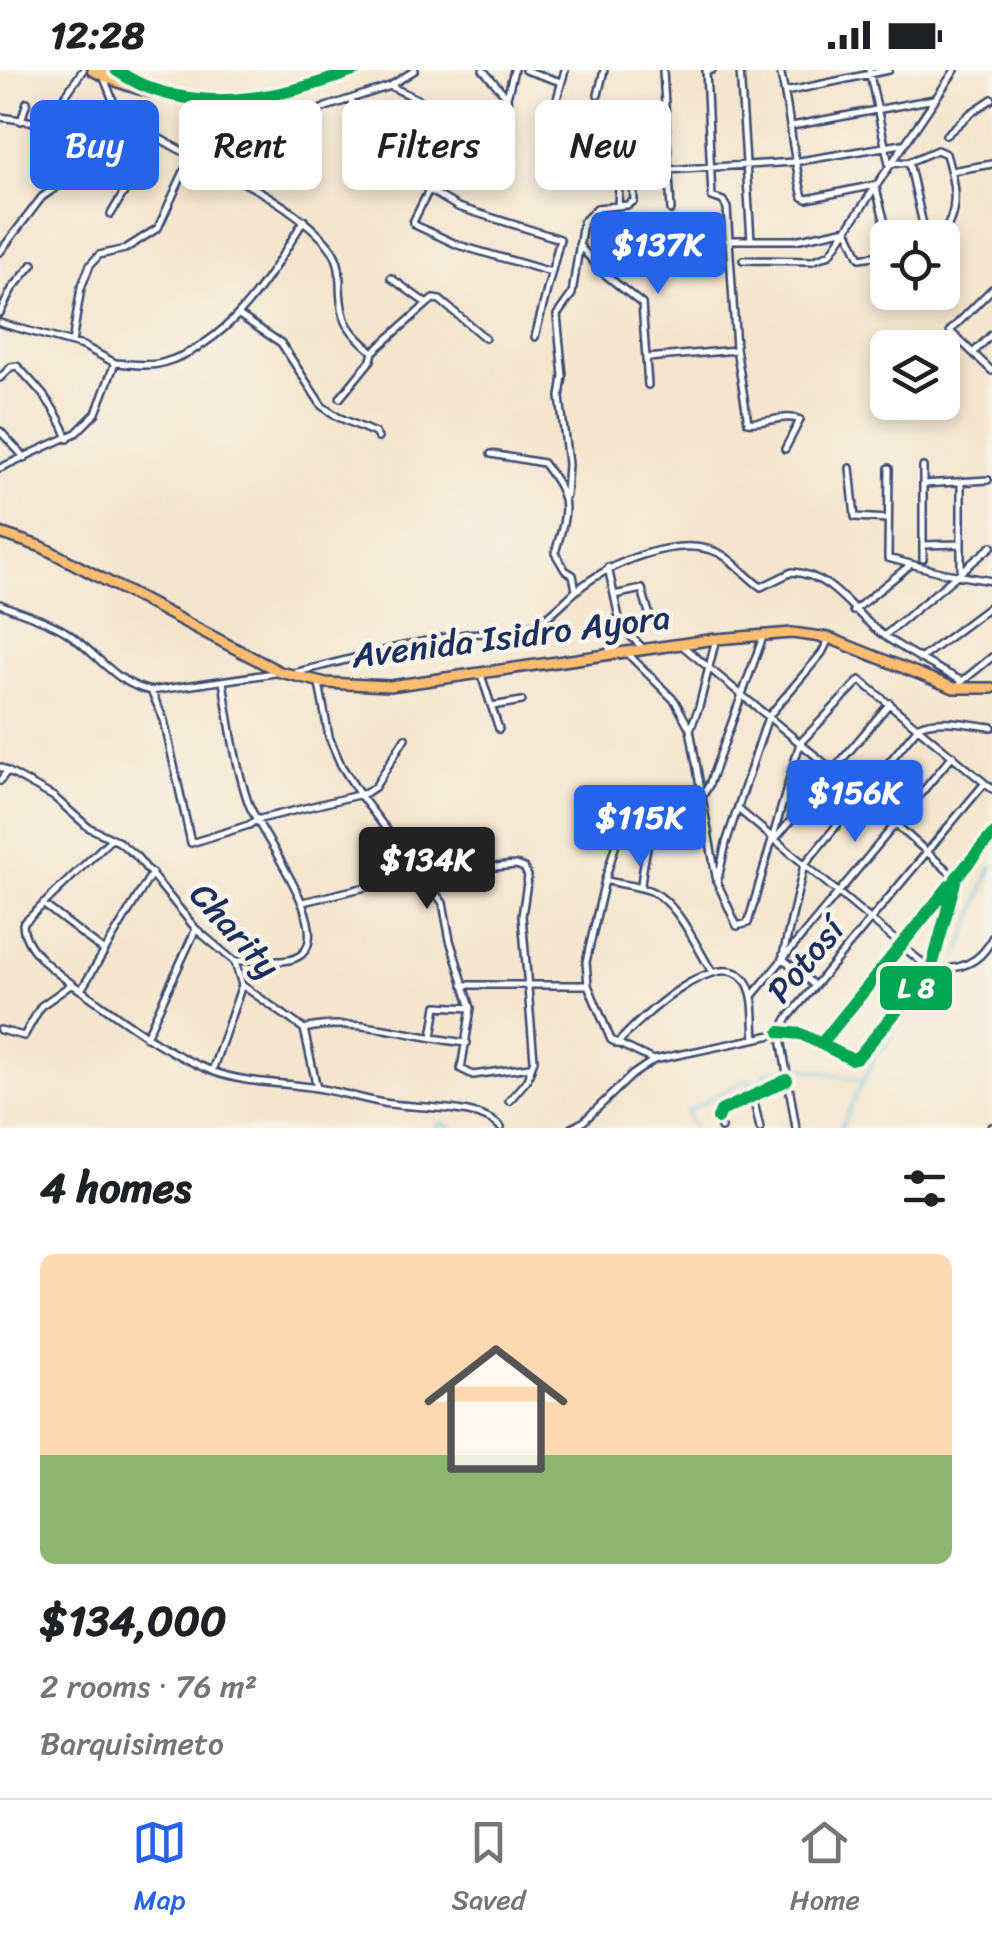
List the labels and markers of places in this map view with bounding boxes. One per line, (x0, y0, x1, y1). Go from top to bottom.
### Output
pin: $137K (588, 212, 728, 297)
pin: $156K (785, 760, 925, 845)
pin: $115K (570, 785, 710, 870)
pin: $134K (357, 827, 497, 912)

